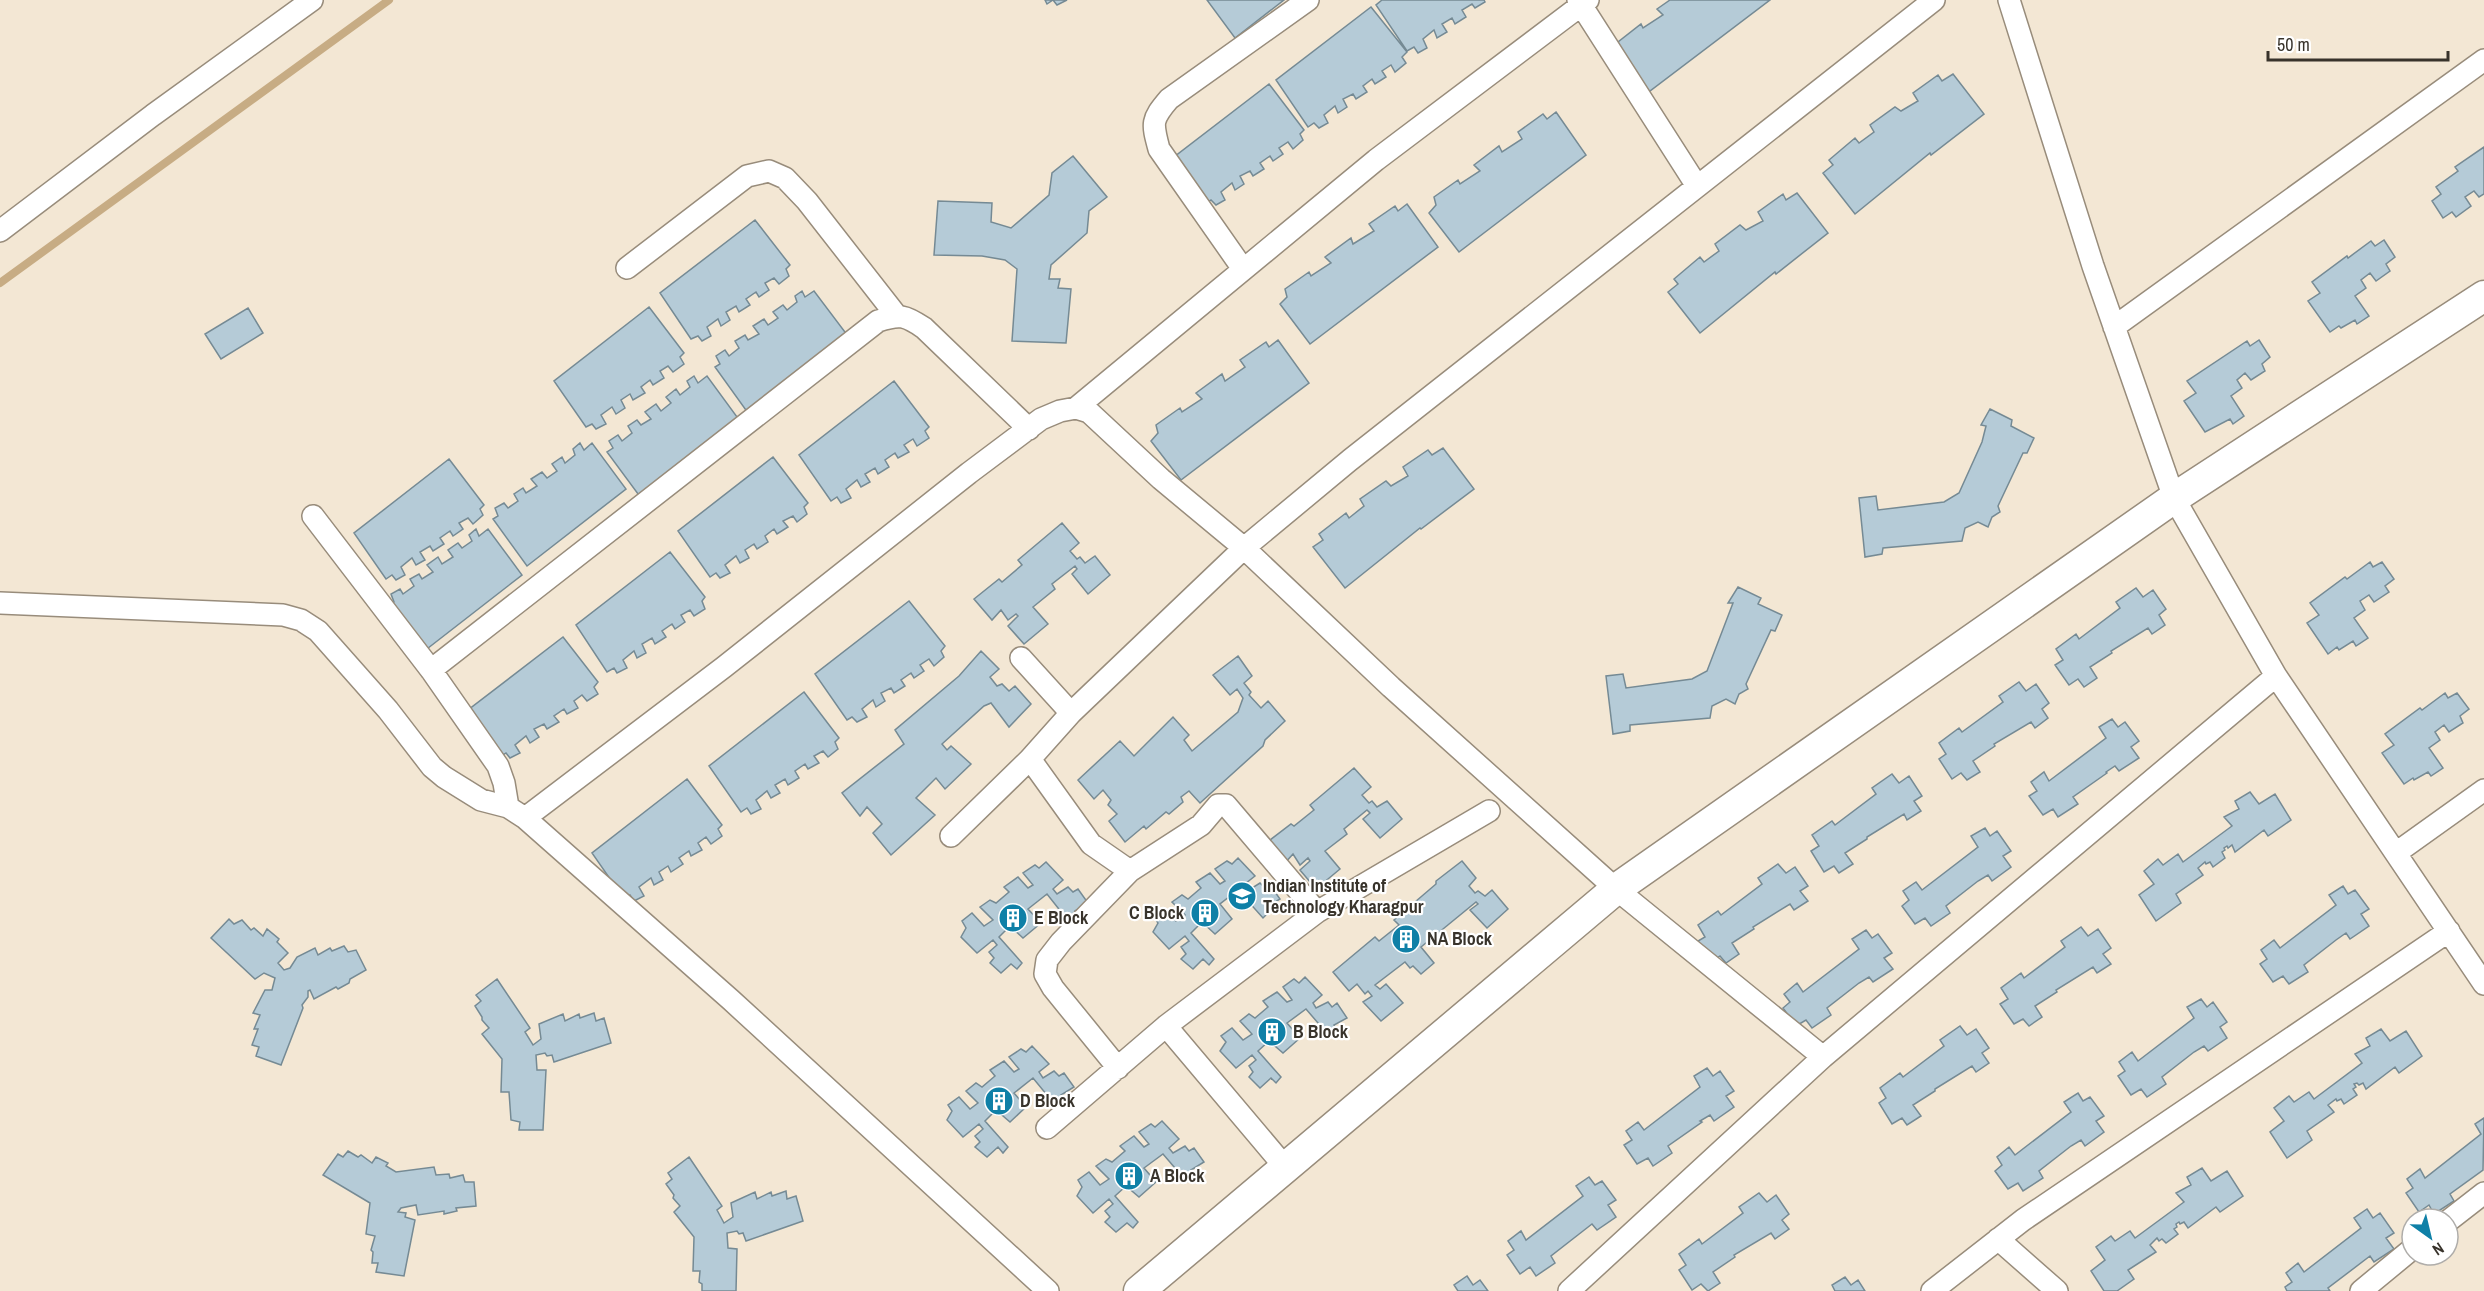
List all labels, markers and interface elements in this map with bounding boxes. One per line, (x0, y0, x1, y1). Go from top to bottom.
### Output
scale bar (2268, 24, 2448, 62)
text: 50 m (2277, 32, 2310, 57)
place label: Indian Institute of Technology Kharagpur (1263, 873, 1424, 919)
school or university icon: Indian Institute of Technology Kharagpur (1226, 880, 1258, 912)
building icon: C Block (1189, 897, 1221, 929)
place label: C Block (1129, 900, 1185, 925)
building icon: E Block (997, 902, 1029, 934)
place label: E Block (1034, 905, 1089, 930)
building icon: NA Block (1390, 923, 1422, 955)
place label: NA Block (1427, 926, 1493, 951)
building icon: B Block (1256, 1016, 1288, 1048)
place label: B Block (1293, 1019, 1349, 1044)
building icon: D Block (983, 1085, 1015, 1117)
place label: D Block (1020, 1088, 1076, 1113)
building icon: A Block (1113, 1160, 1145, 1192)
place label: A Block (1150, 1163, 1205, 1188)
north arrow (2400, 1207, 2460, 1267)
text: N (2428, 1238, 2448, 1261)

